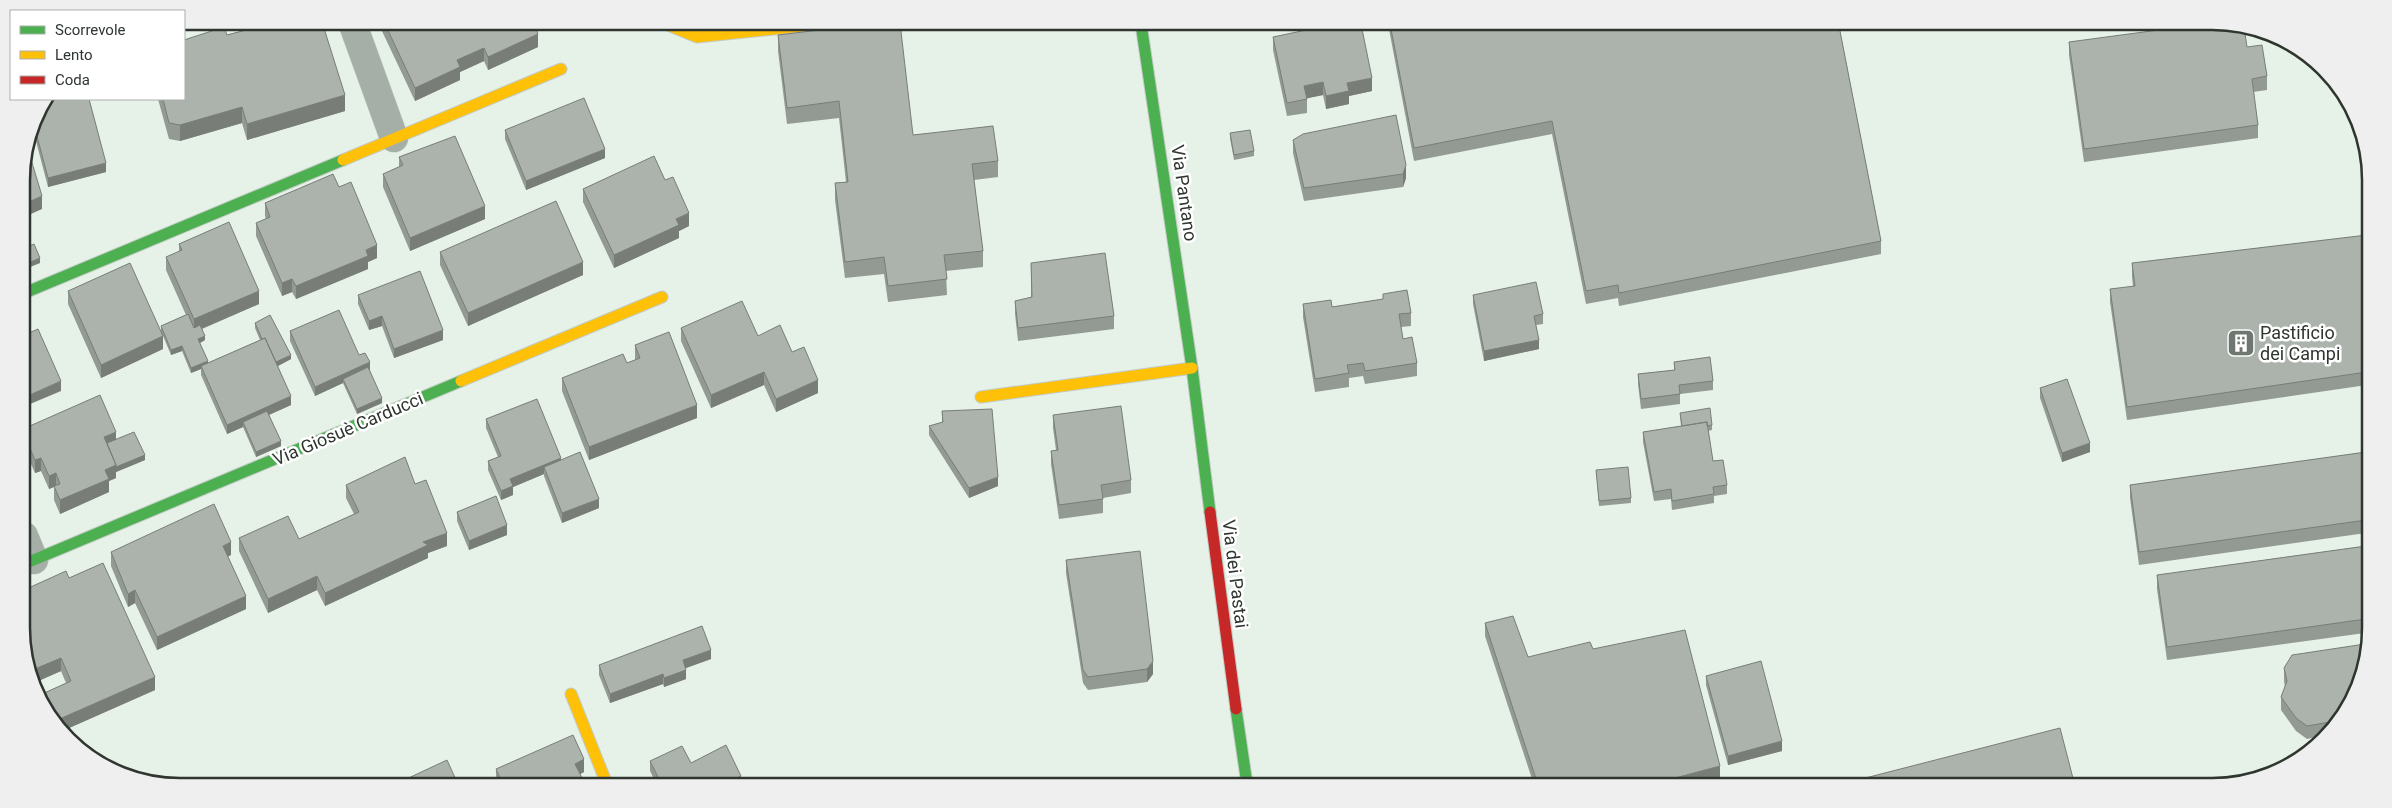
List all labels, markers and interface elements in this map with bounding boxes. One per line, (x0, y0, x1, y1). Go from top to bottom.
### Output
legend (10, 10, 185, 100)
text: Scorrevole (55, 21, 126, 39)
text: Lento (55, 46, 93, 64)
text: Coda (55, 71, 90, 89)
street label: Via Pantano (1167, 143, 1202, 242)
place label: Pastificio dei Campi (2260, 322, 2340, 364)
building icon: Pastificio dei Campi (2226, 328, 2256, 358)
street label: Via Giosuè Carducci (270, 387, 426, 470)
street label: Via dei Pastai (1218, 519, 1253, 629)

